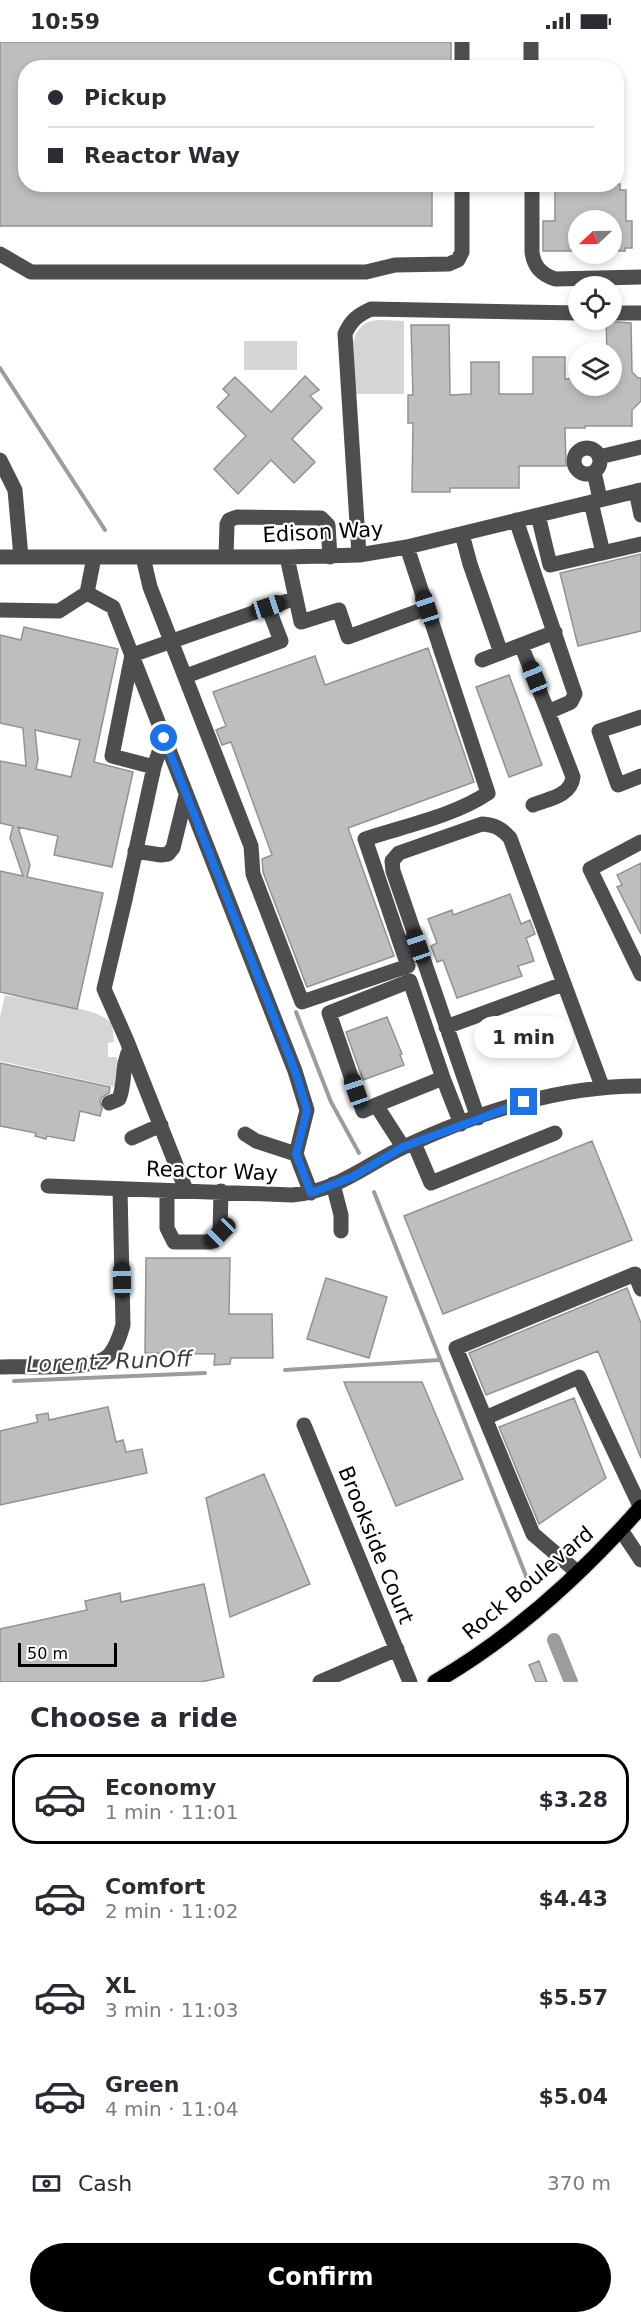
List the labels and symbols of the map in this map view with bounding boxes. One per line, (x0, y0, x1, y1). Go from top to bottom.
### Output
north arrow (568, 210, 622, 264)
street label: Edison Way (262, 517, 384, 547)
car (413, 588, 441, 628)
car (248, 593, 288, 621)
car (520, 658, 550, 698)
route start (150, 724, 177, 751)
car (404, 926, 432, 966)
callout: 1 min (474, 1015, 574, 1057)
car (342, 1071, 370, 1111)
route end (510, 1088, 537, 1115)
street label: Reactor Way (146, 1157, 278, 1185)
car (201, 1214, 239, 1252)
car (113, 1262, 131, 1298)
water label: Lorentz RunOff (26, 1346, 194, 1377)
street label: Brookside Court (333, 1463, 419, 1627)
street label: Rock Boulevard (458, 1521, 598, 1645)
scale bar (18, 1640, 117, 1668)

